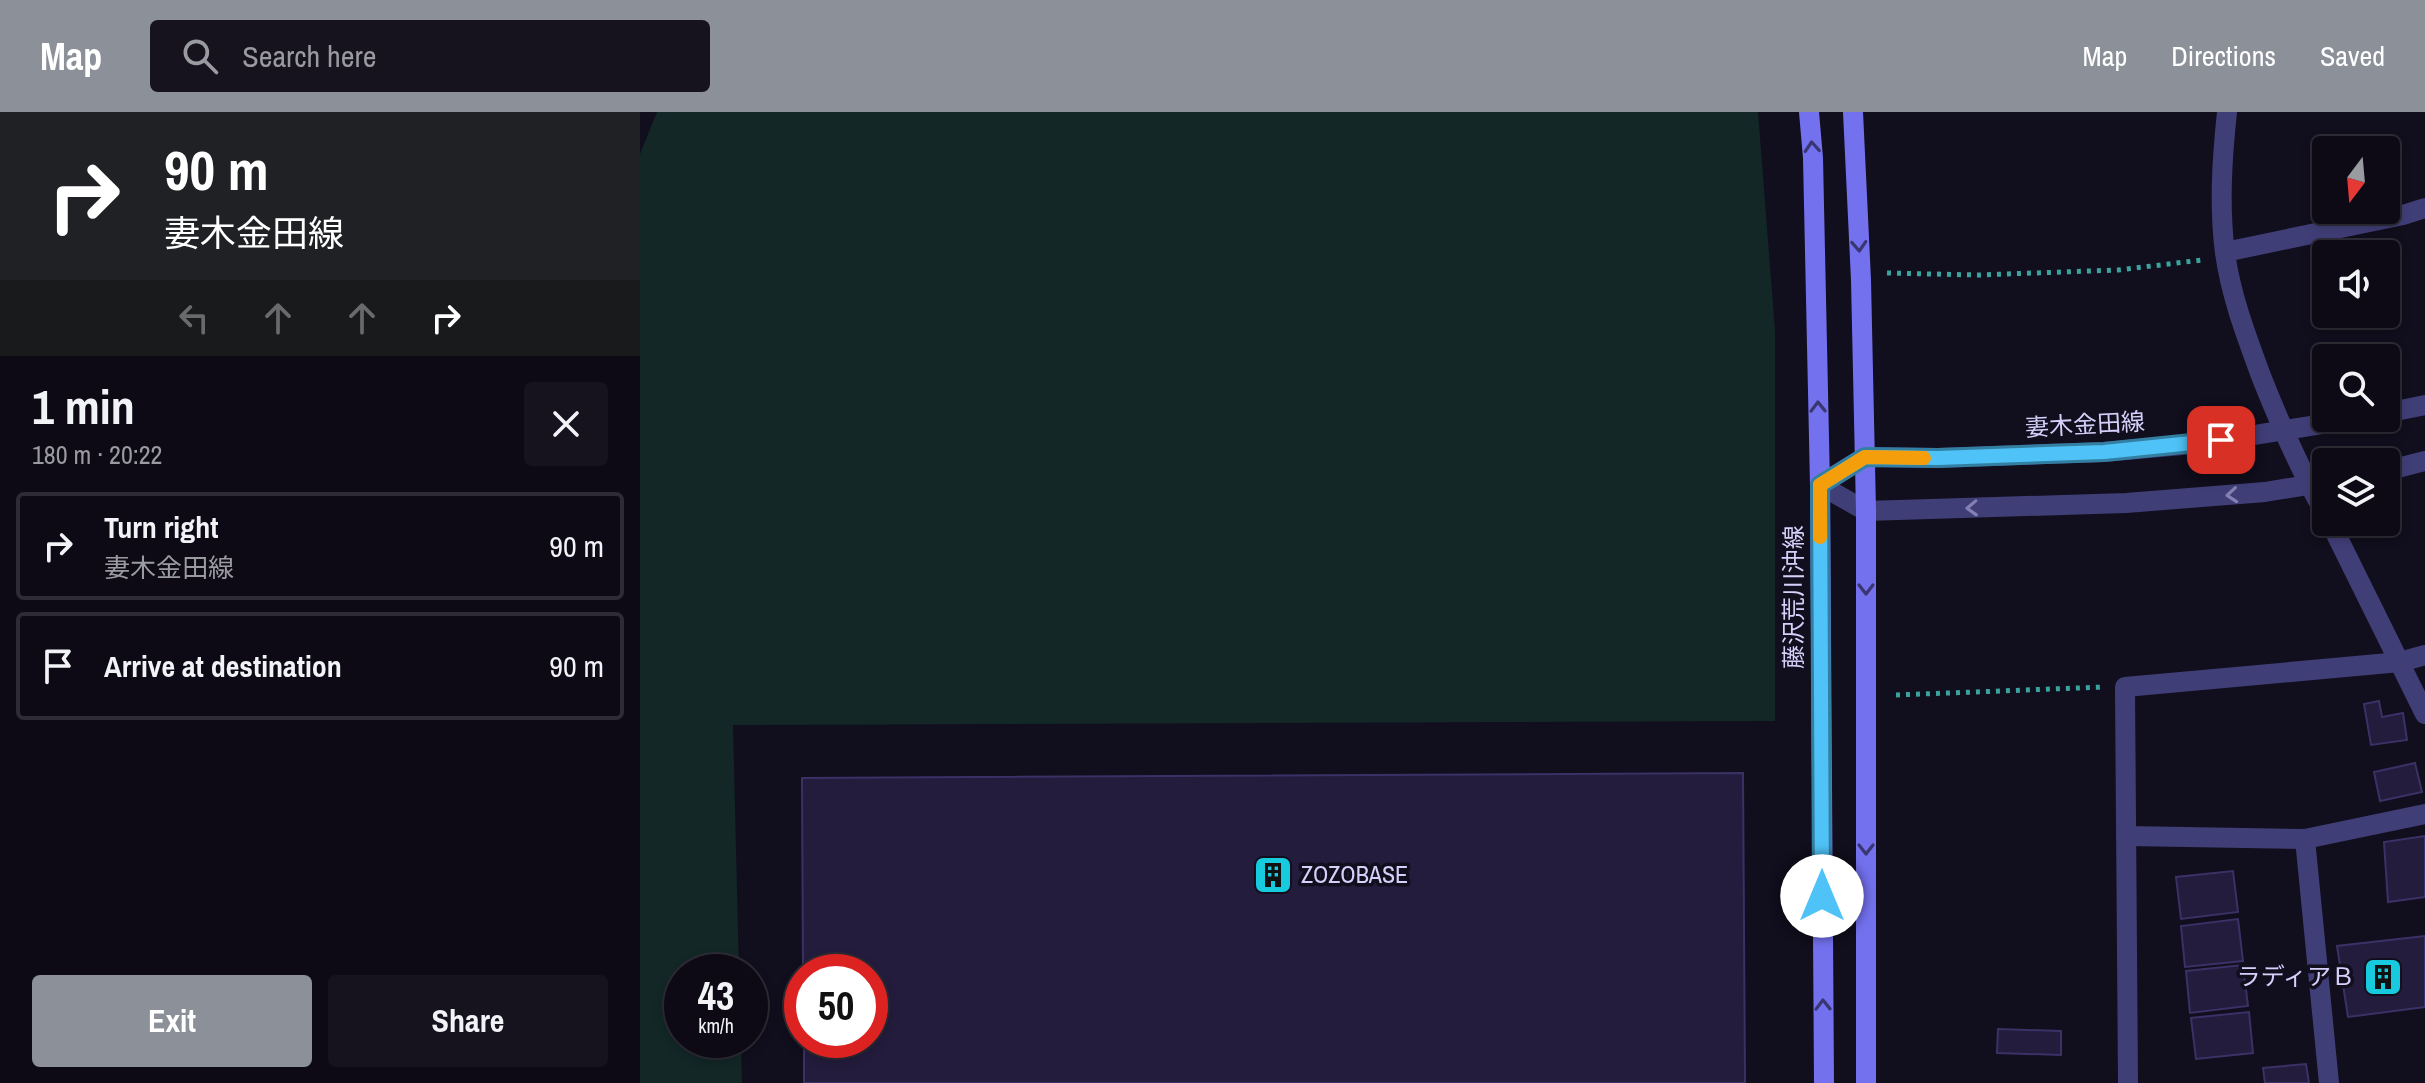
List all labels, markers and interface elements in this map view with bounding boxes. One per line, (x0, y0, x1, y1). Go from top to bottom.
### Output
search box (150, 20, 710, 92)
text: Map (40, 31, 102, 82)
icon: search (178, 34, 222, 78)
text: Search here (242, 36, 376, 76)
text: Map (2083, 37, 2127, 75)
text: Directions (2171, 37, 2276, 75)
text: Saved (2320, 37, 2385, 75)
text: 90 m (164, 132, 269, 207)
north arrow (2312, 136, 2400, 224)
map controls (2312, 136, 2400, 536)
one-way arrow (1804, 140, 1821, 153)
icon: right (32, 144, 136, 248)
text: 妻木金田線 (164, 209, 344, 257)
one-way arrow (1850, 240, 1867, 253)
button: sound (2312, 240, 2400, 328)
icon: left (172, 296, 216, 340)
icon: ahead (256, 296, 300, 340)
icon: ahead (340, 296, 384, 340)
icon: right (424, 296, 468, 340)
button: search (2312, 344, 2400, 432)
text: 1 min (32, 374, 135, 439)
button: close (524, 382, 608, 466)
one-way arrow (1809, 400, 1827, 413)
street label: 妻木金田線 (2024, 405, 2146, 443)
pin (2187, 406, 2255, 474)
icon: arrive (2199, 418, 2243, 462)
text: 180 m · 20:22 (32, 437, 162, 472)
button: layers (2312, 448, 2400, 536)
one-way arrow (2225, 486, 2238, 503)
one-way arrow (1965, 500, 1978, 517)
text: Turn right (104, 507, 218, 547)
icon: right (36, 524, 80, 568)
street label: 藤沢荒川沖線 (1777, 525, 1809, 669)
text: 90 m (549, 526, 604, 566)
text: 妻木金田線 (104, 550, 234, 585)
one-way arrow (1857, 583, 1875, 596)
icon: arrive (36, 644, 80, 688)
text: Arrive at destination (104, 646, 342, 686)
text: 90 m (549, 646, 604, 686)
one-way arrow (1857, 843, 1875, 856)
building icon: ZOZOBASE (1252, 854, 1294, 896)
position arrow (1780, 854, 1864, 938)
place label: ZOZOBASE (1301, 858, 1408, 890)
speed limit sign: 50 (784, 954, 888, 1058)
building icon: ラディアＢ (2362, 956, 2404, 998)
place label: ラディアＢ (2237, 960, 2355, 992)
text: 43 (698, 969, 734, 1022)
button: Exit (32, 975, 312, 1067)
button: Share (328, 975, 608, 1067)
one-way arrow (1814, 998, 1832, 1011)
text: km/h (698, 1012, 734, 1039)

